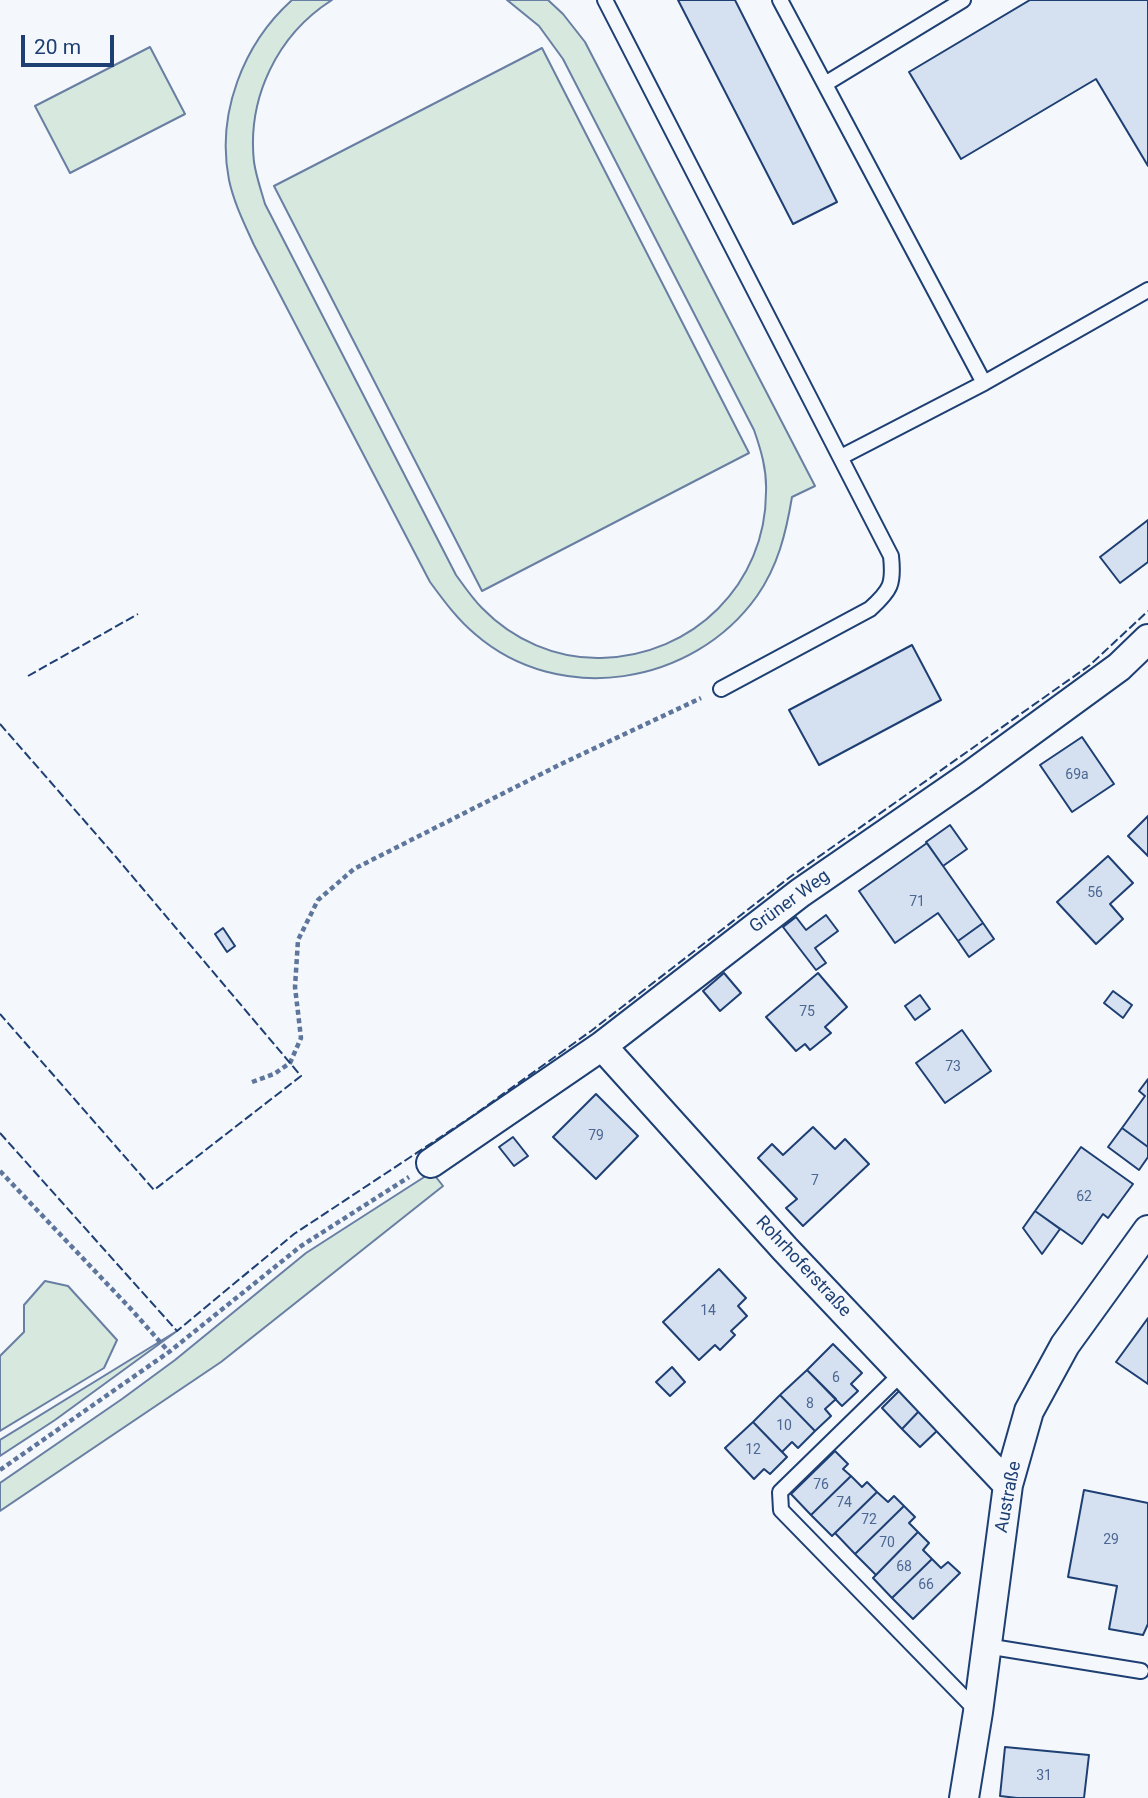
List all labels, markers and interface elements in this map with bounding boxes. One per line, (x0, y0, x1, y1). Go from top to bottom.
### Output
scale bar (24, 21, 117, 65)
text: 20 m (34, 35, 81, 59)
house number: 69a (1065, 767, 1089, 783)
street label: Grüner Weg (746, 866, 834, 938)
house number: 56 (1087, 885, 1103, 901)
house number: 71 (909, 894, 925, 910)
house number: 75 (799, 1004, 815, 1020)
house number: 73 (945, 1059, 961, 1075)
house number: 79 (588, 1128, 604, 1144)
house number: 7 (811, 1173, 819, 1189)
house number: 62 (1076, 1189, 1092, 1205)
street label: Rohrhoferstraße (751, 1212, 855, 1322)
house number: 14 (700, 1303, 716, 1319)
house number: 6 (832, 1370, 840, 1386)
house number: 8 (806, 1396, 814, 1412)
house number: 10 (776, 1418, 792, 1434)
house number: 12 (745, 1442, 761, 1458)
street label: Austraße (991, 1459, 1027, 1535)
house number: 76 (813, 1477, 829, 1493)
house number: 74 (836, 1495, 852, 1511)
house number: 72 (861, 1512, 877, 1528)
house number: 29 (1103, 1532, 1119, 1548)
house number: 70 (879, 1535, 895, 1551)
house number: 68 (896, 1559, 912, 1575)
house number: 66 (918, 1577, 934, 1593)
house number: 31 (1036, 1768, 1052, 1784)

